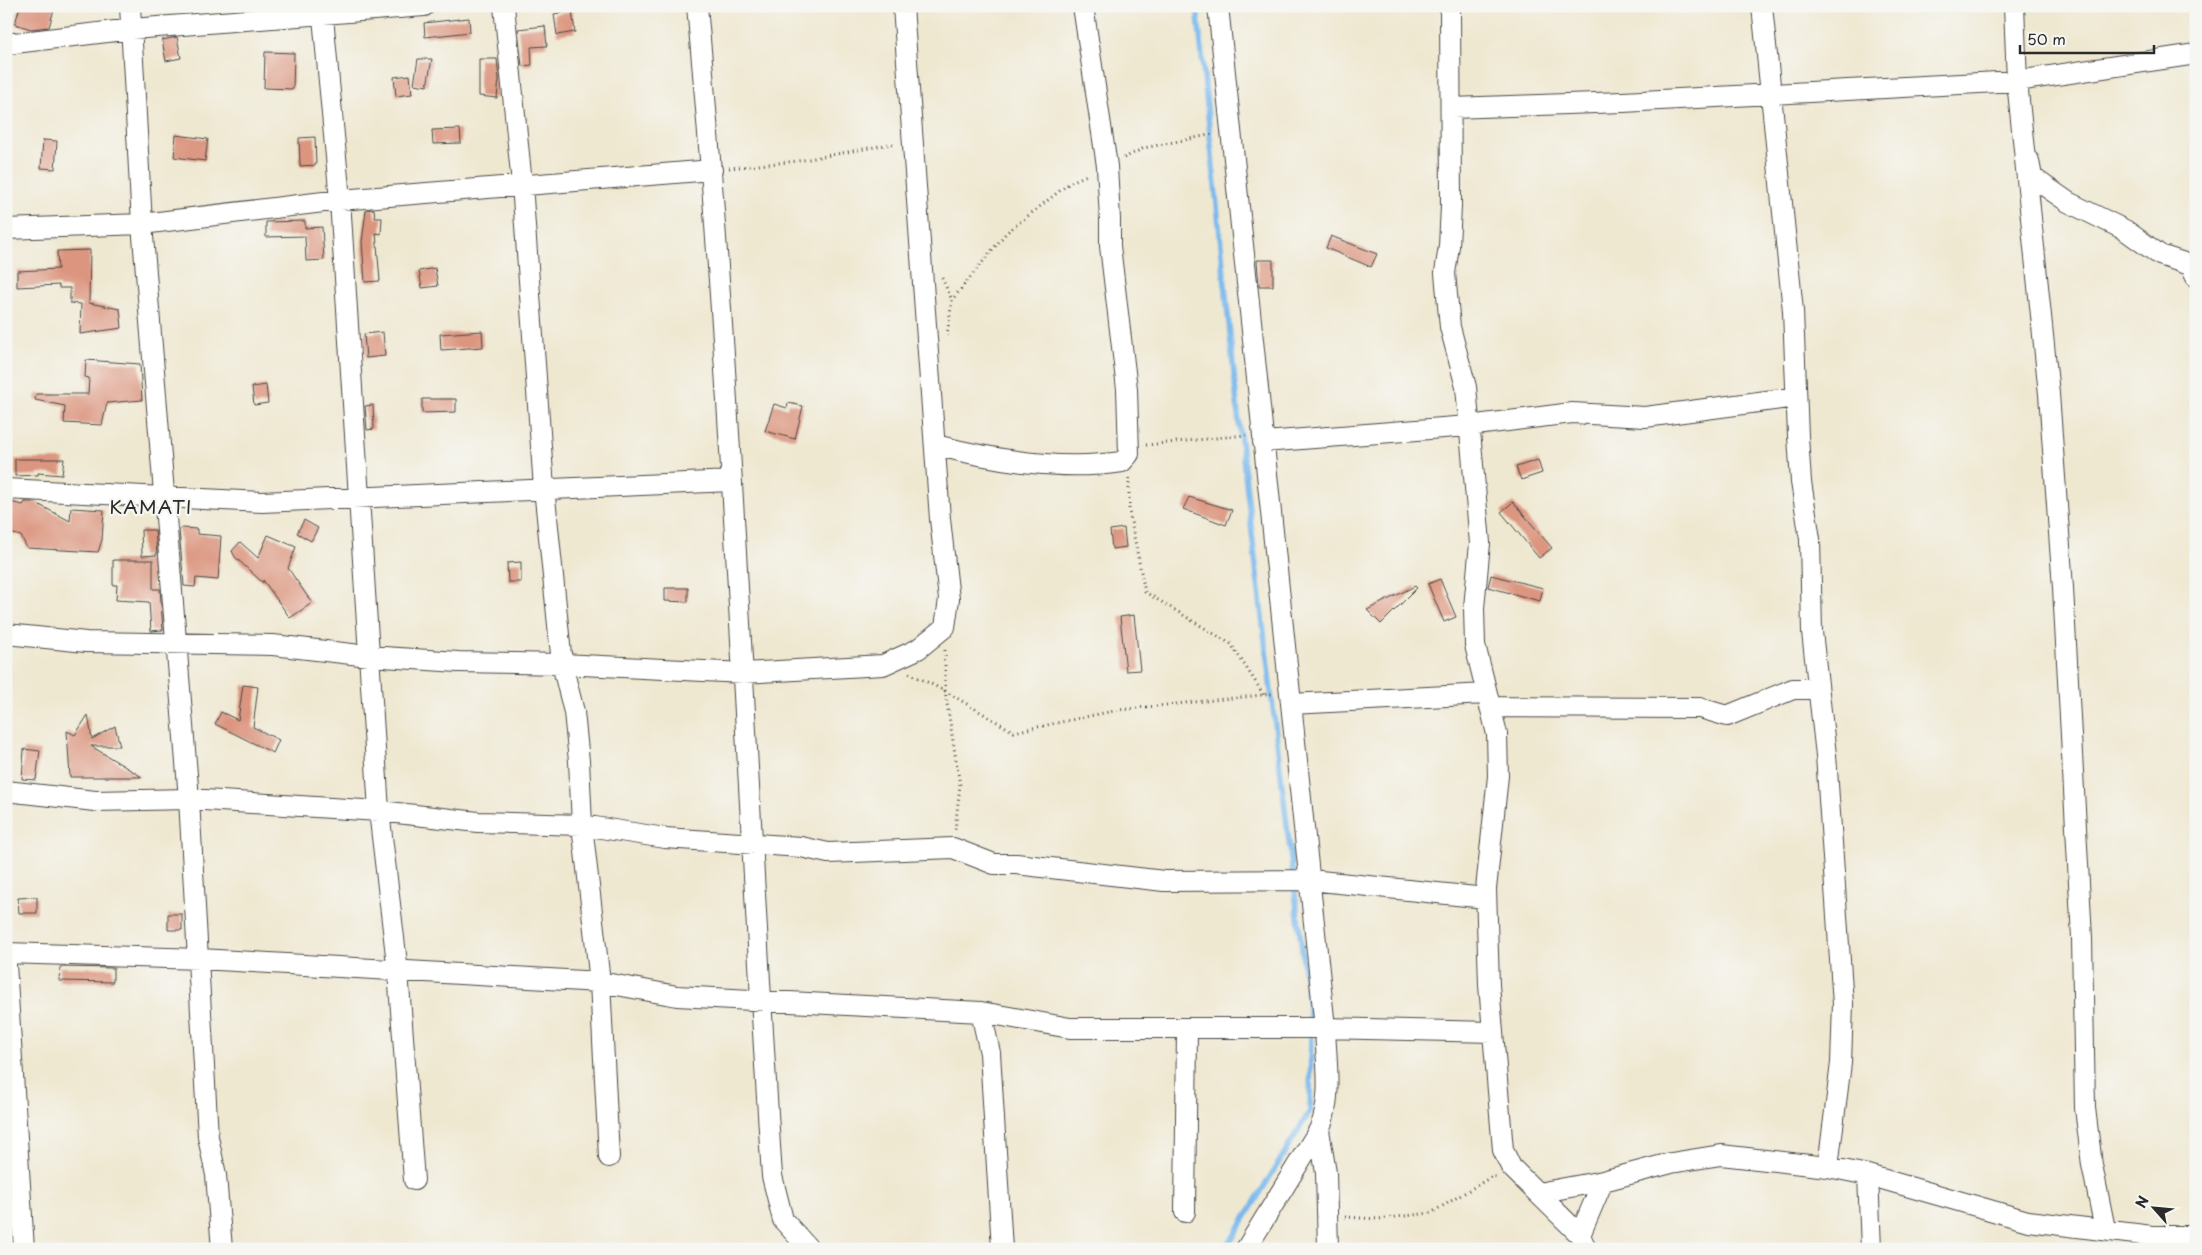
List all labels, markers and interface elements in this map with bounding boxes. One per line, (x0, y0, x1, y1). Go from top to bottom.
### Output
scale bar (2020, 22, 2153, 54)
text: 50 m (2027, 27, 2066, 50)
district label: KAMATI (109, 492, 193, 520)
north arrow (2130, 1182, 2180, 1232)
text: N (2130, 1192, 2154, 1212)

